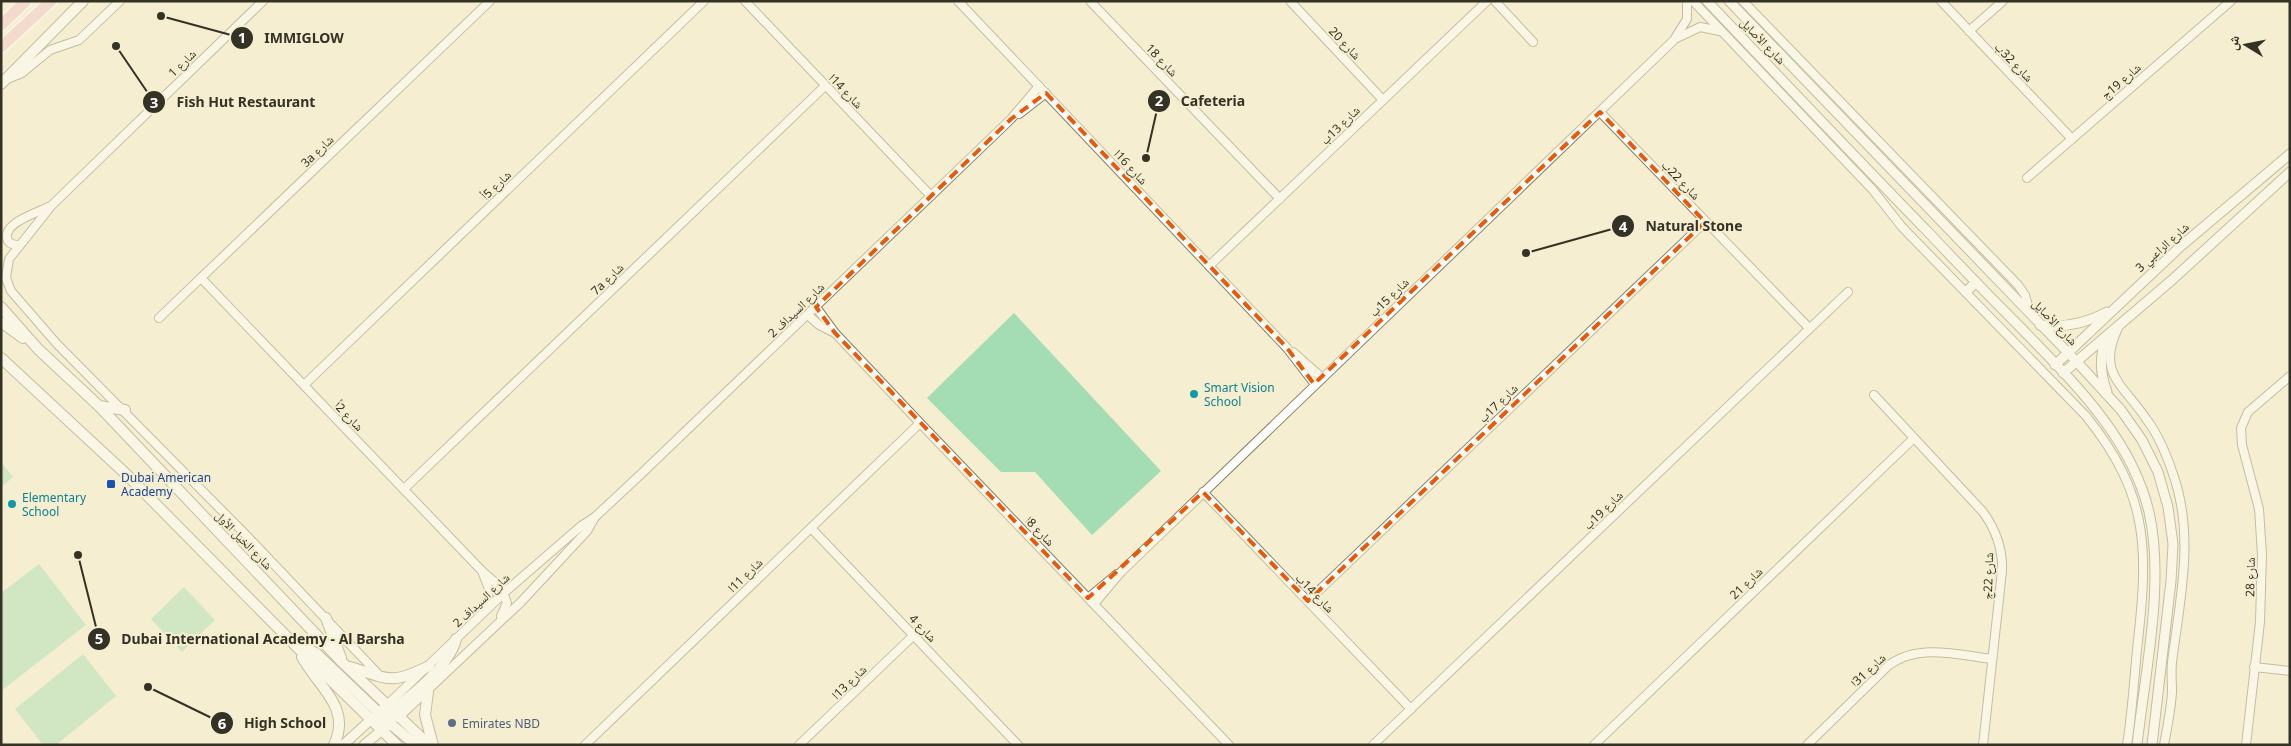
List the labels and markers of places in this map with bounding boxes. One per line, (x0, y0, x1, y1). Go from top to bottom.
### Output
callout: IMMIGLOW (229, 23, 354, 52)
callout: Cafeteria (1146, 87, 1256, 116)
callout: Fish Hut Restaurant (141, 88, 325, 117)
callout: Natural Stone (1611, 212, 1753, 241)
place label: Smart Vision School (1204, 379, 1275, 410)
marker: Smart Vision School (1188, 388, 1200, 400)
place label: Dubai American Academy (121, 469, 211, 500)
marker: Dubai American Academy (105, 478, 117, 490)
place label: Elementary School (22, 489, 87, 520)
marker: Elementary School (6, 498, 18, 510)
callout: Dubai International Academy - Al Barsha (86, 624, 415, 653)
callout: High School (209, 709, 336, 738)
place label: Emirates NBD (462, 715, 540, 732)
marker: Emirates NBD (446, 717, 458, 729)

